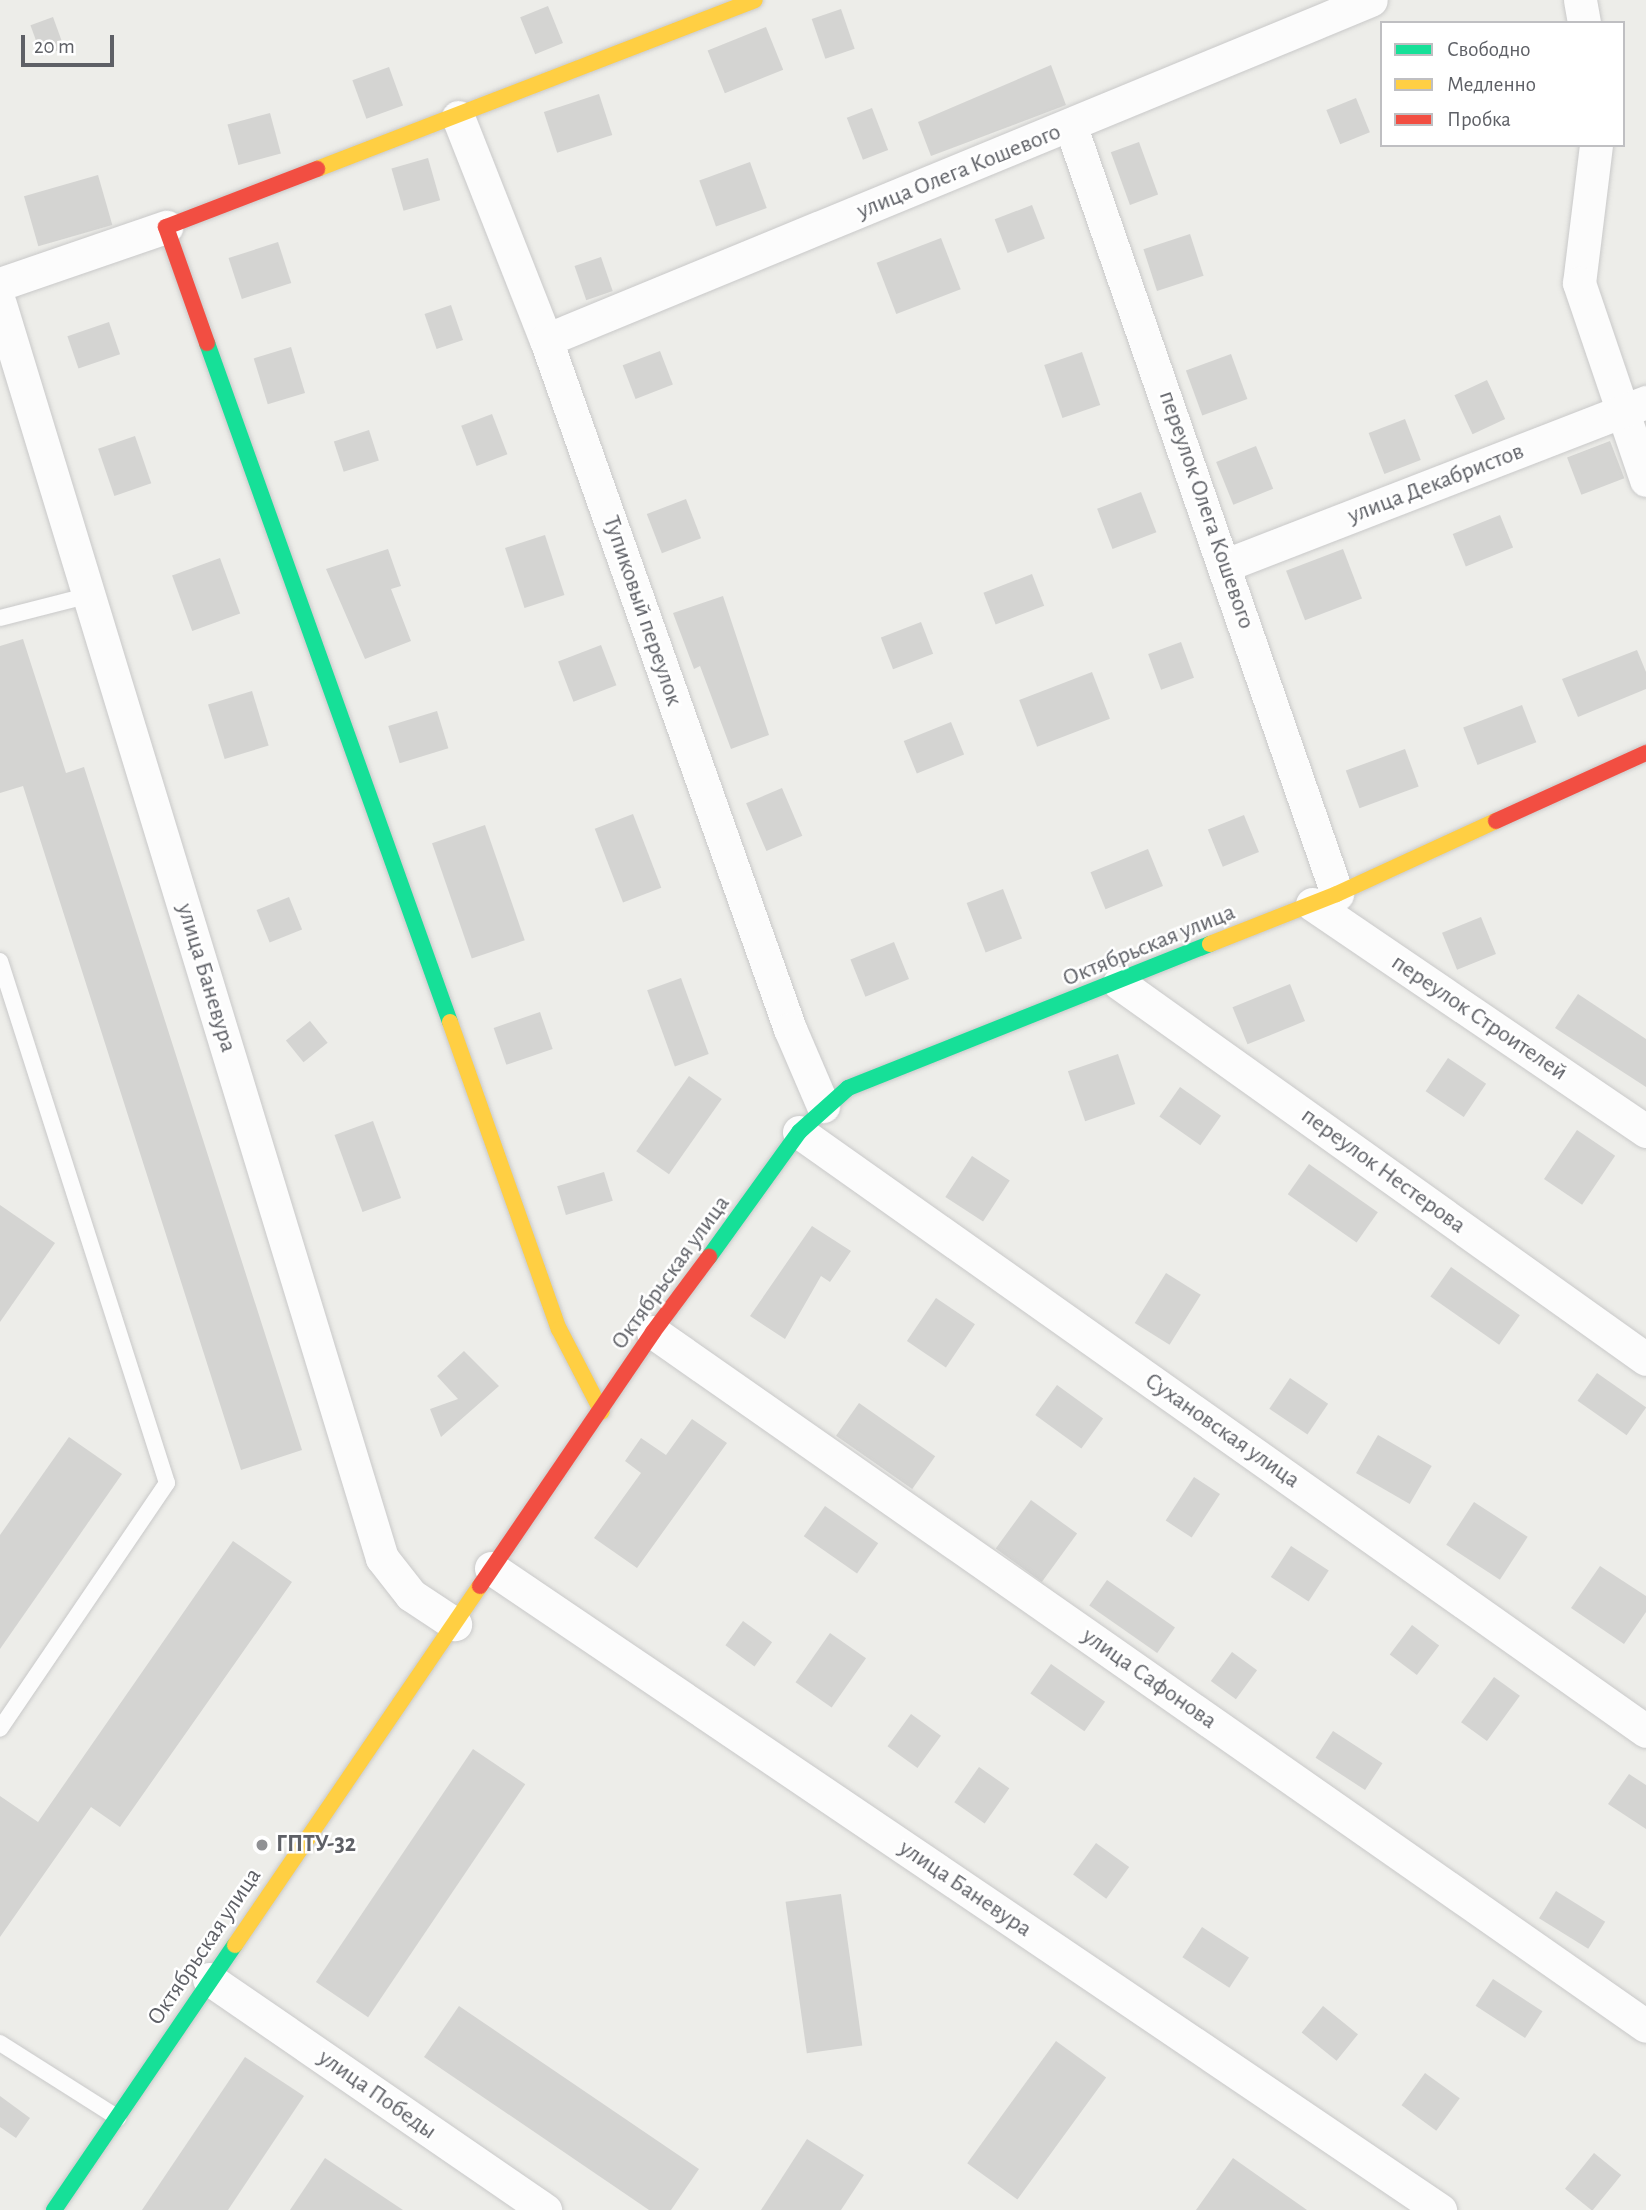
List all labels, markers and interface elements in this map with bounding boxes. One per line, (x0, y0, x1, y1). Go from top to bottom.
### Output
scale bar (24, 21, 117, 65)
legend (1380, 21, 1625, 147)
text: 20 m (34, 36, 75, 57)
text: Свободно (1447, 39, 1531, 60)
text: Медленно (1447, 74, 1536, 95)
text: Пробка (1447, 109, 1511, 130)
street label: улица Олега Кошевого (853, 118, 1065, 226)
street label: переулок Олега Кошевого (1152, 387, 1260, 633)
street label: улица Декабристов (1344, 437, 1528, 531)
street label: Тупиковый переулок (596, 512, 688, 710)
street label: Октябрьская улица (1058, 898, 1240, 994)
street label: улица Баневура (170, 900, 242, 1056)
street label: переулок Строителей (1386, 948, 1572, 1088)
street label: переулок Нестерова (1295, 1102, 1471, 1240)
street label: Октябрьская улица (605, 1190, 737, 1356)
street label: Сухановская улица (1139, 1367, 1305, 1495)
street label: улица Сафонова (1076, 1622, 1222, 1736)
place label: ГПТУ-32 (276, 1831, 356, 1859)
street label: улица Баневура (893, 1834, 1037, 1944)
marker: ГПТУ-32 (254, 1837, 270, 1853)
street label: Октябрьская улица (142, 1863, 268, 2031)
street label: улица Победы (312, 2044, 442, 2146)

